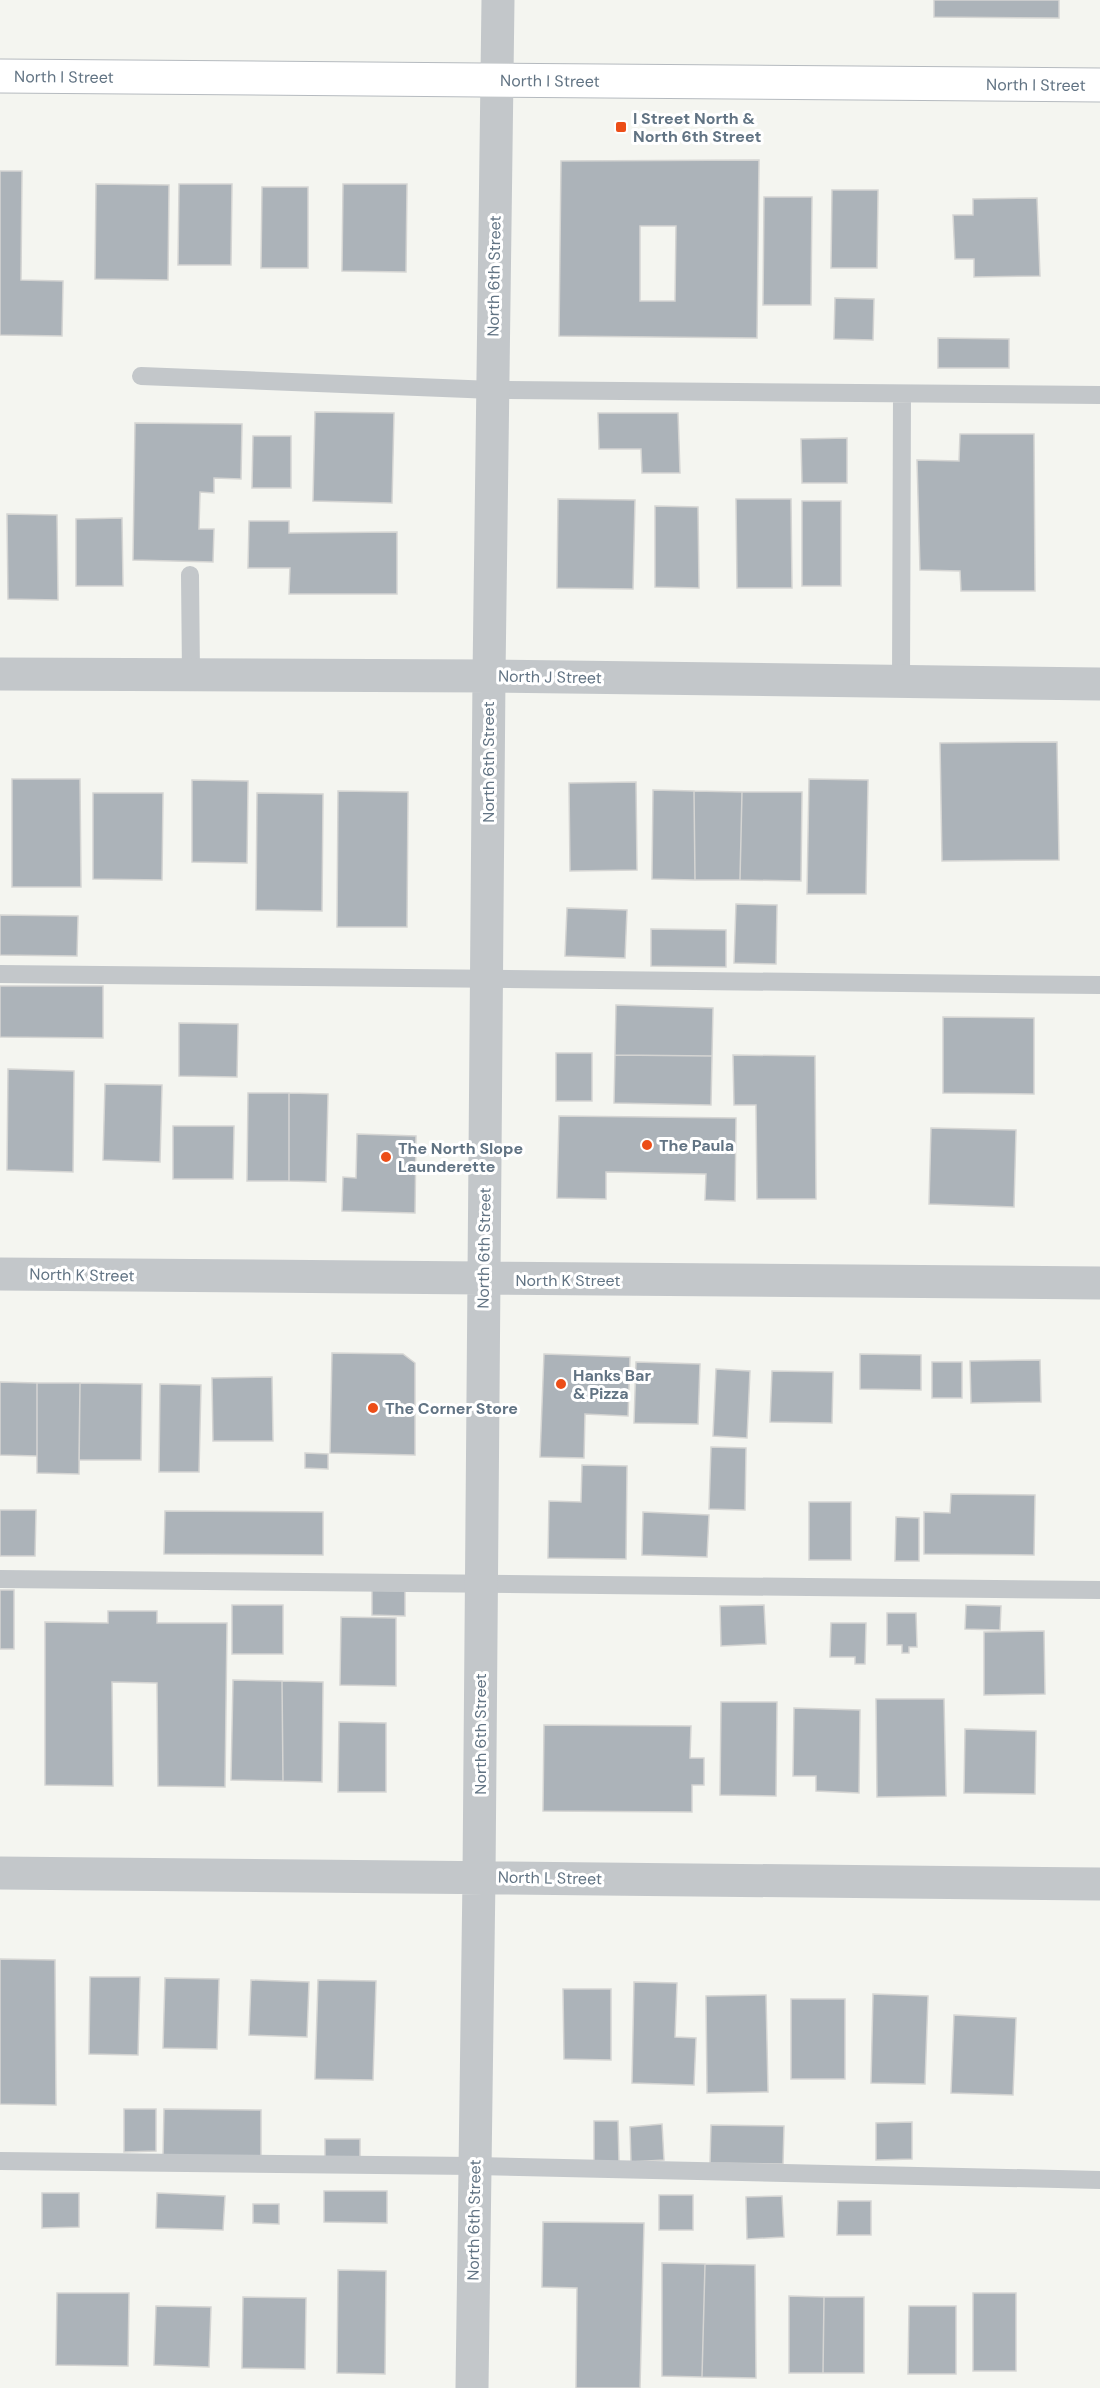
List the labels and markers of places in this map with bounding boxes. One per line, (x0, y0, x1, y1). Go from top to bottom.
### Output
place label: I Street North & North 6th Street (633, 108, 761, 147)
marker: I Street North & North 6th Street (614, 120, 628, 134)
place label: The Paula (659, 1135, 734, 1156)
place label: The North Slope Launderette (398, 1138, 523, 1177)
marker: The Paula (640, 1138, 654, 1152)
marker: The North Slope Launderette (379, 1150, 393, 1164)
place label: Hanks Bar & Pizza (573, 1365, 651, 1404)
marker: Hanks Bar & Pizza (554, 1377, 568, 1391)
place label: The Corner Store (385, 1398, 518, 1419)
marker: The Corner Store (366, 1401, 380, 1415)

